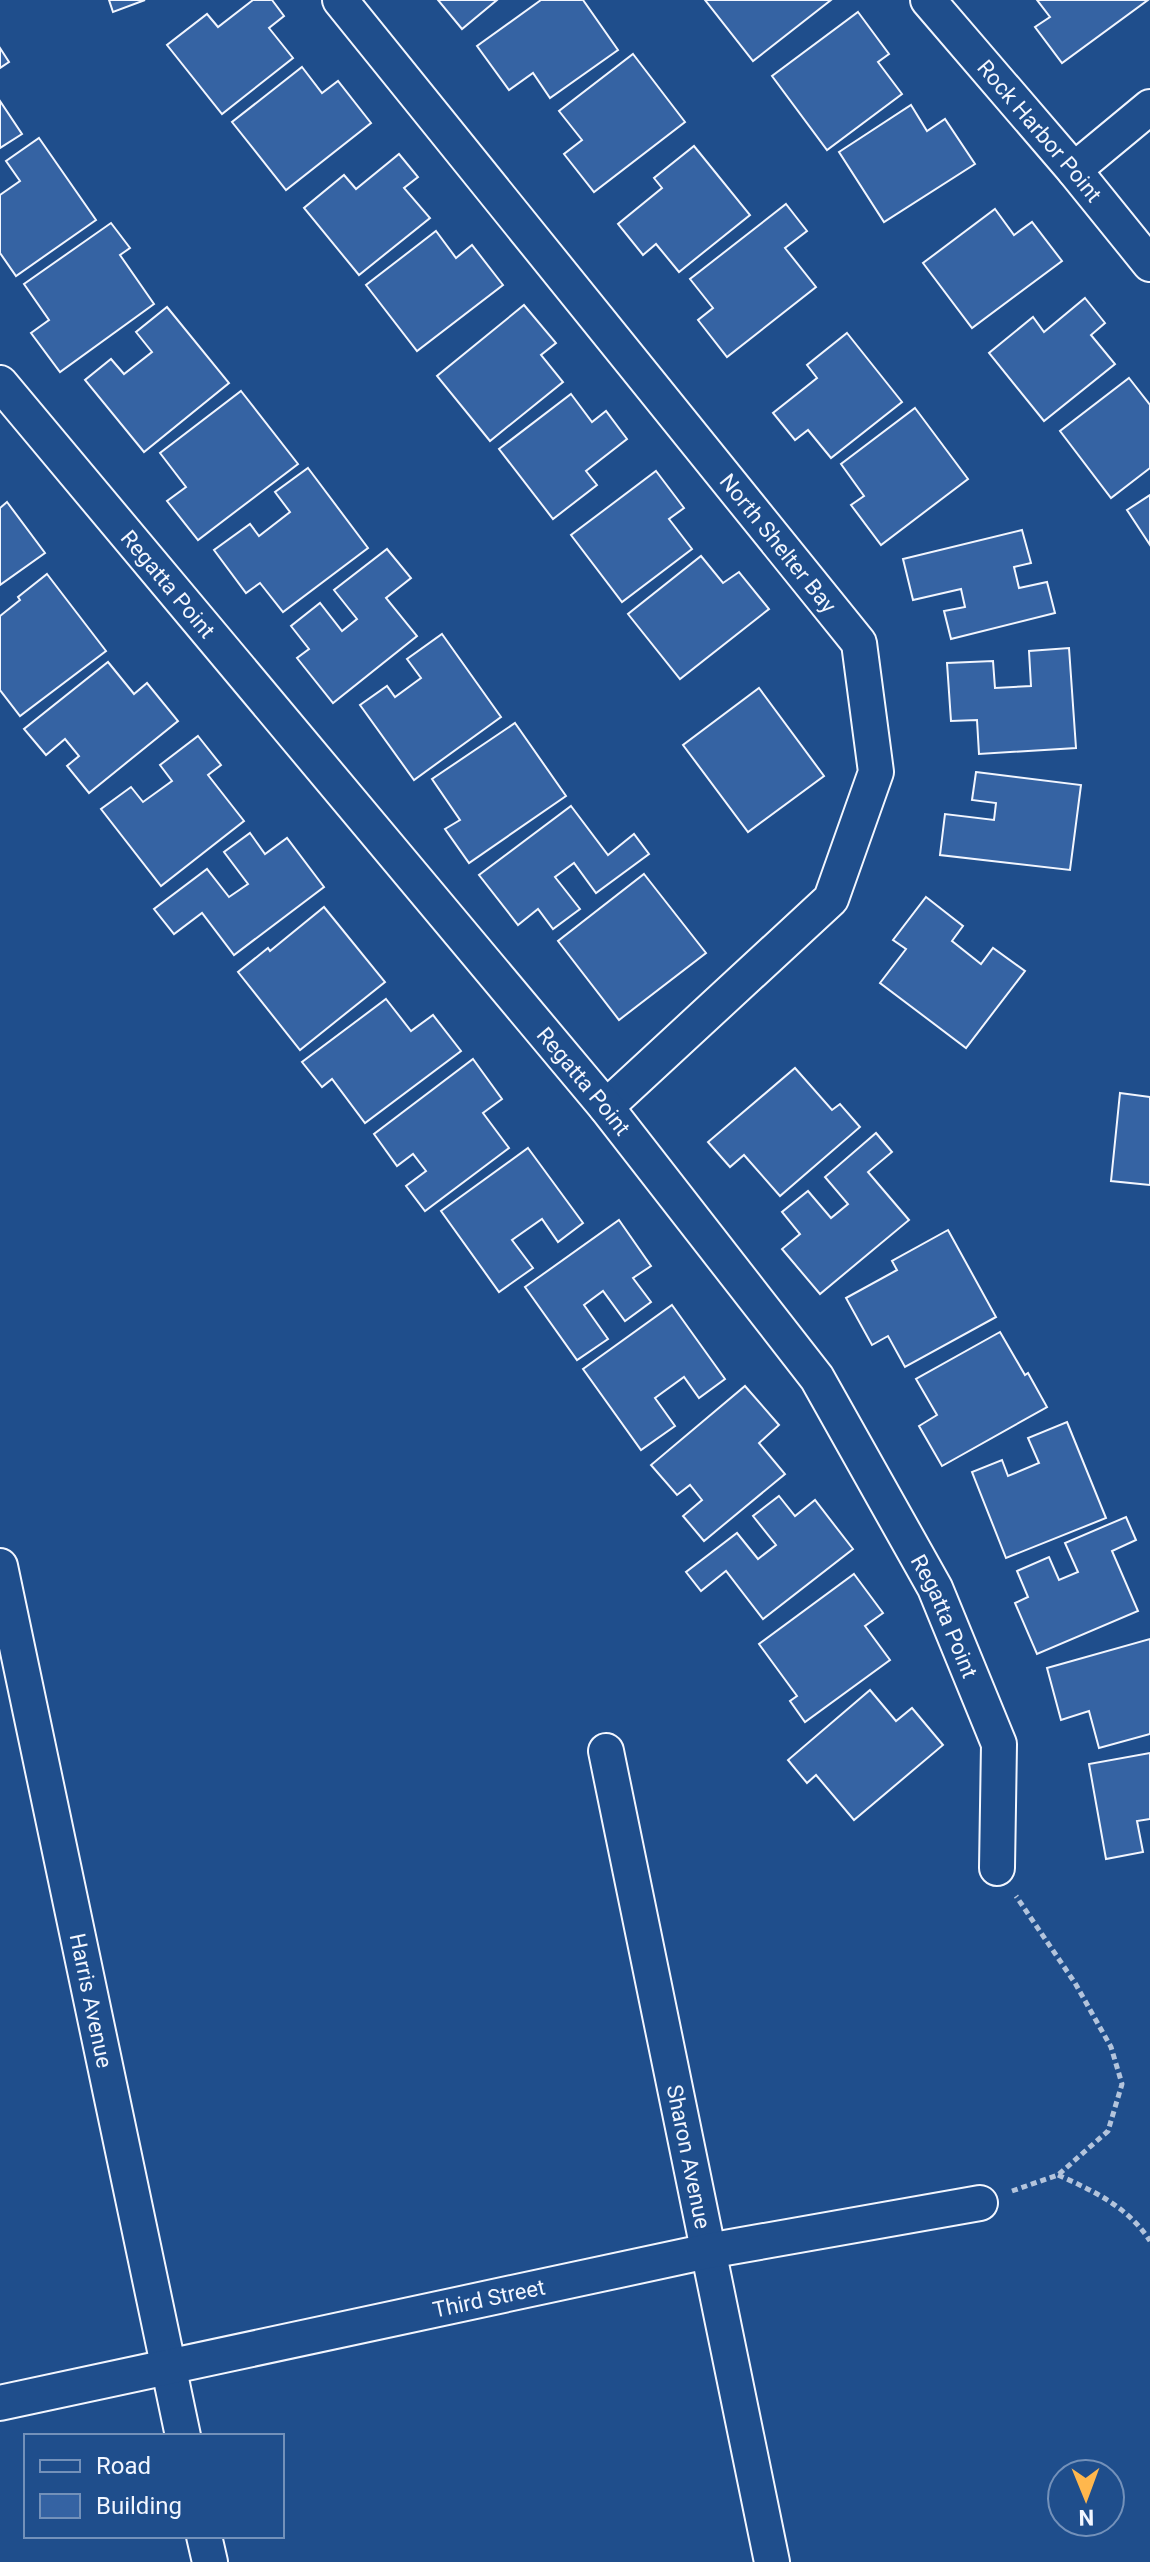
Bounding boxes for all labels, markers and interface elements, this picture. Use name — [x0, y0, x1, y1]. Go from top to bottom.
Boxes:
street label: Rock Harbor Point — [972, 55, 1107, 207]
street label: North Shelter Bay — [715, 469, 842, 618]
street label: Regatta Point — [116, 525, 220, 643]
street label: Regatta Point — [532, 1022, 635, 1140]
street label: Regatta Point — [906, 1550, 982, 1681]
street label: Harris Avenue — [65, 1931, 117, 2070]
street label: Sharon Avenue — [662, 2082, 715, 2231]
street label: Third Street — [431, 2274, 547, 2323]
legend — [24, 2434, 284, 2538]
text: Road — [96, 2452, 151, 2480]
north arrow — [1046, 2458, 1126, 2538]
text: Building — [96, 2492, 182, 2520]
text: N — [1078, 2505, 1094, 2530]

